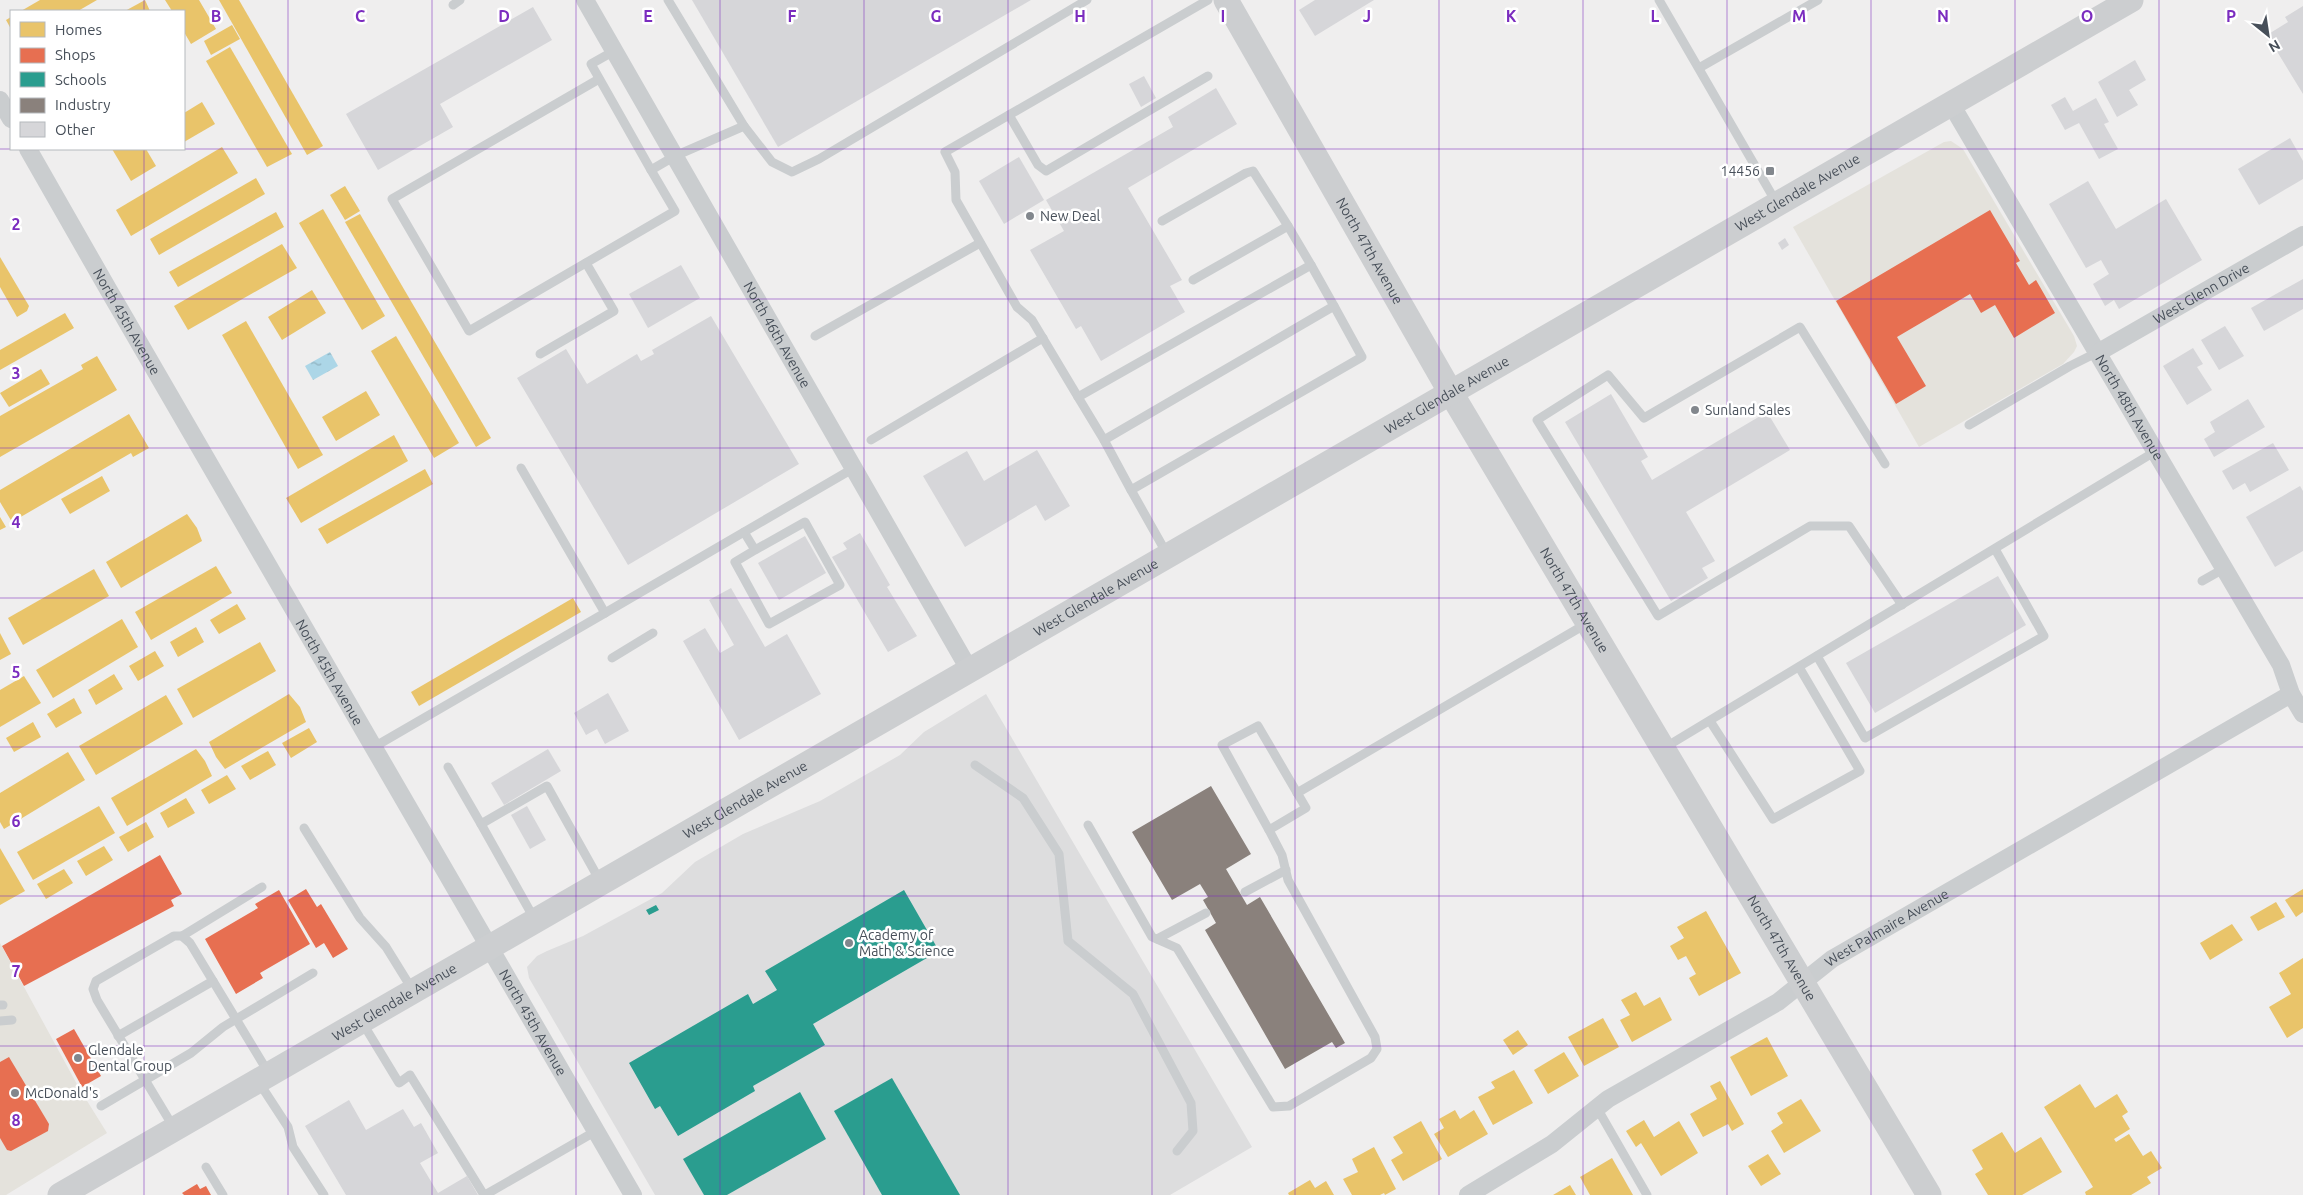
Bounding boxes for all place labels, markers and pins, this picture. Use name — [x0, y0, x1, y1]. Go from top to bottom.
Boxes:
place label: 14456 — [1721, 163, 1760, 179]
marker: 14456 — [1764, 165, 1776, 177]
place label: New Deal — [1040, 208, 1101, 224]
marker: New Deal — [1024, 210, 1036, 222]
place label: Sunland Sales — [1705, 402, 1791, 418]
marker: Sunland Sales — [1689, 404, 1701, 416]
place label: Academy of Math & Science — [859, 927, 955, 959]
marker: Academy of Math & Science — [843, 937, 855, 949]
place label: Glendale Dental Group — [88, 1042, 172, 1074]
marker: Glendale Dental Group — [72, 1052, 84, 1064]
place label: McDonald's — [25, 1085, 98, 1101]
marker: McDonald's — [9, 1087, 21, 1099]

